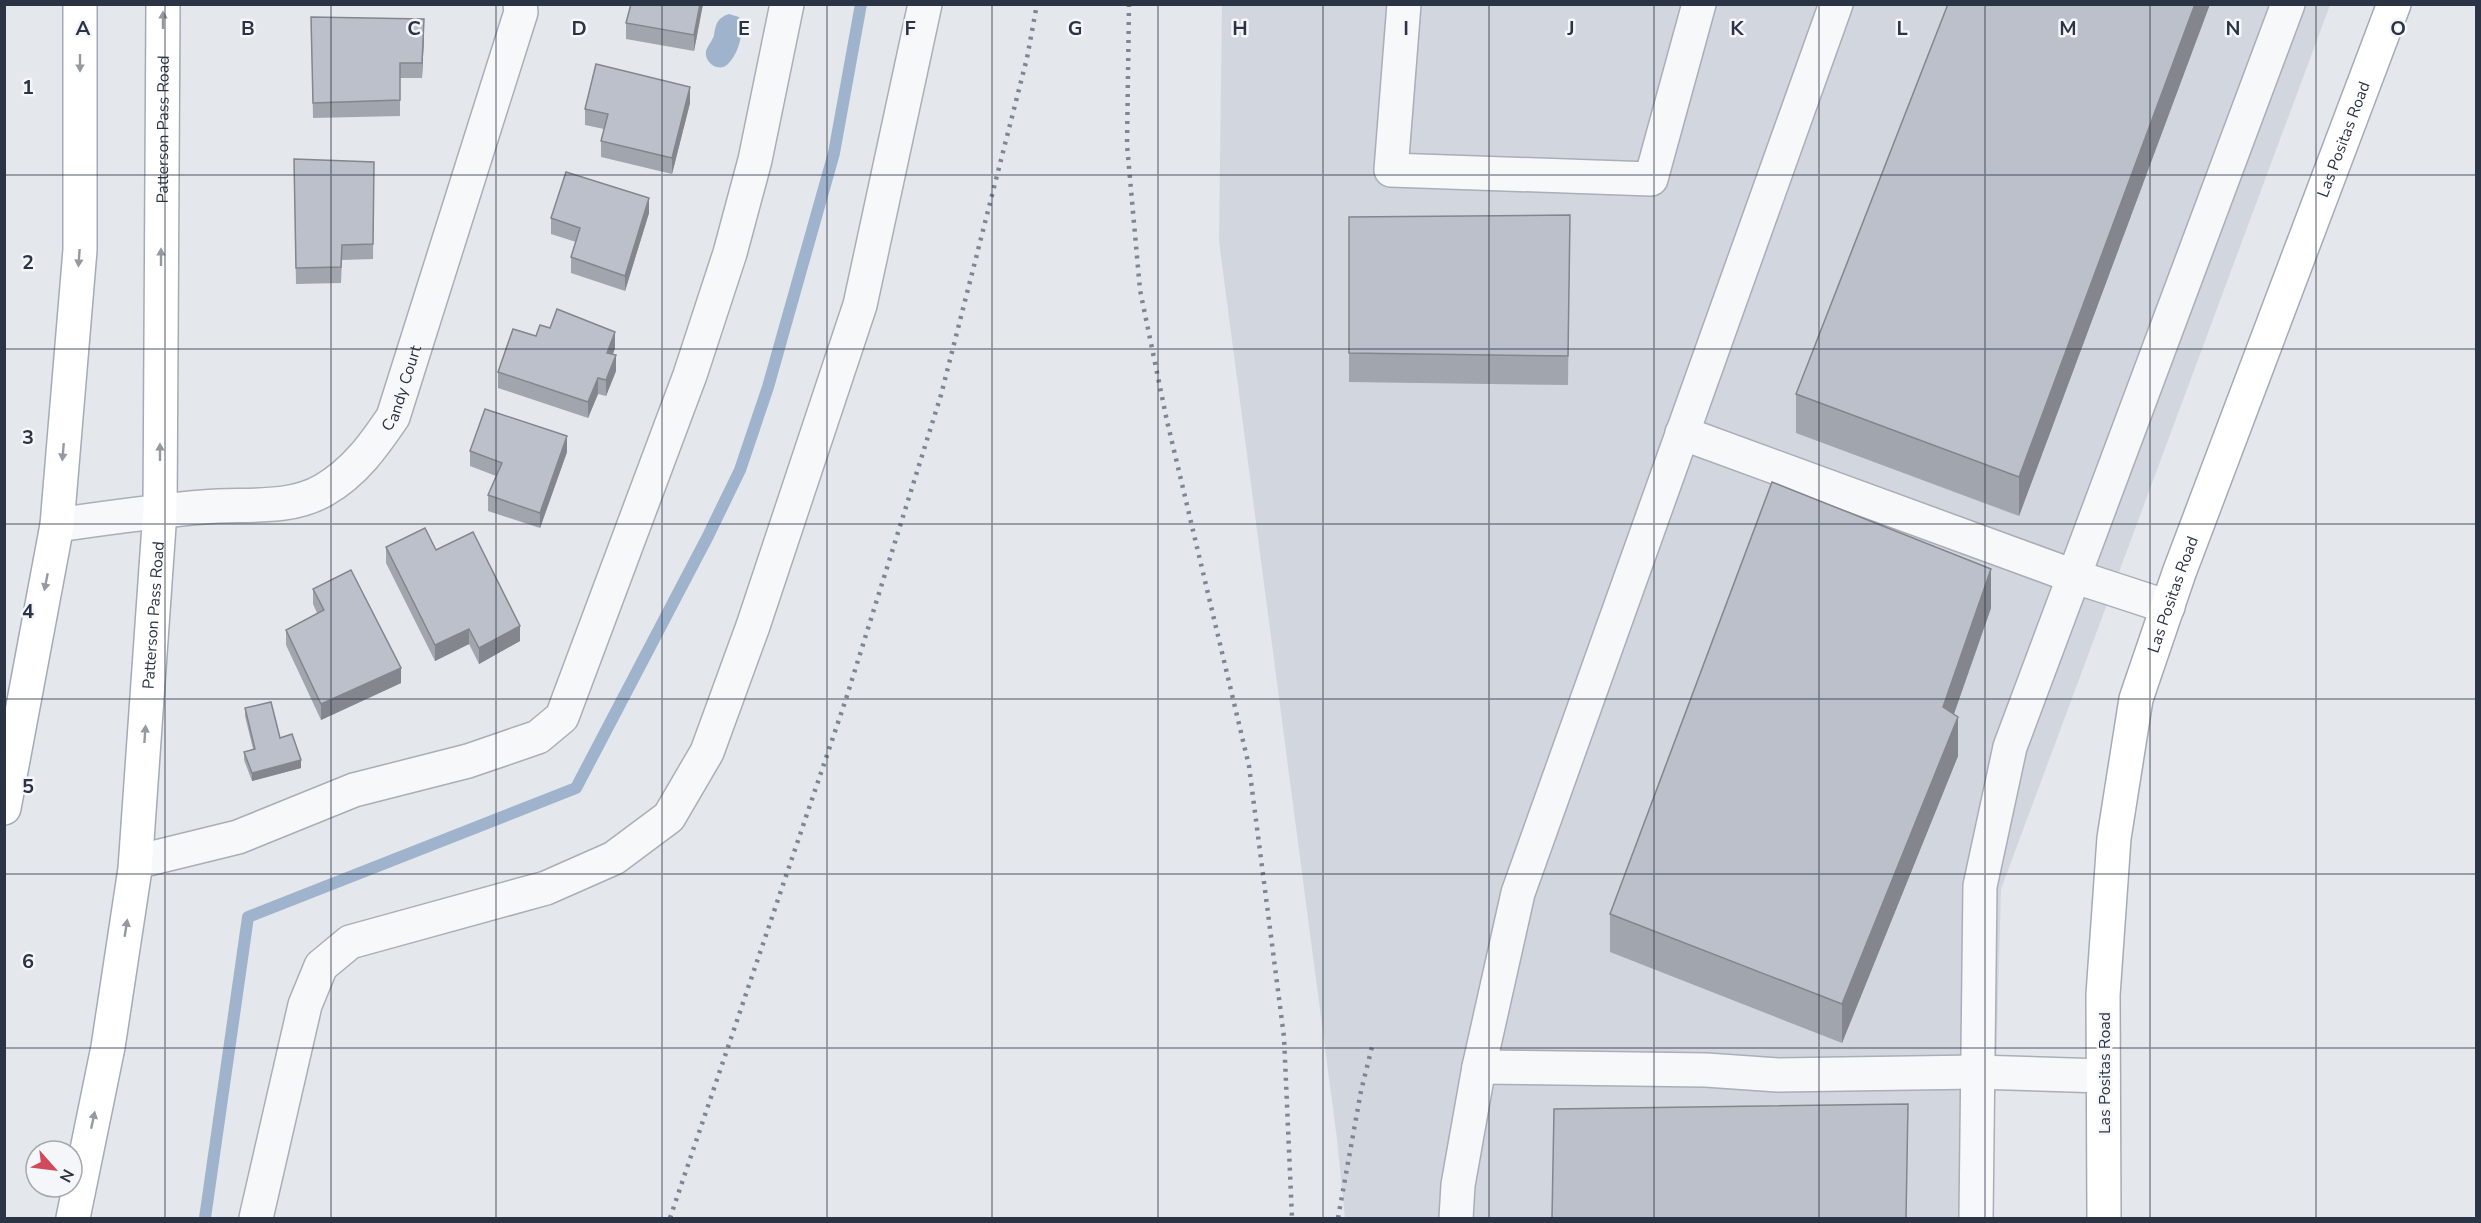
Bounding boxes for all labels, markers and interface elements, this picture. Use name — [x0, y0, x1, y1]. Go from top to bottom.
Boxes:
one-way arrow — [158, 11, 168, 30]
text: A — [76, 15, 91, 42]
text: B — [241, 15, 255, 42]
text: C — [407, 15, 421, 42]
text: D — [571, 15, 587, 42]
text: E — [738, 15, 750, 42]
text: F — [904, 15, 916, 42]
text: G — [1068, 15, 1082, 42]
text: H — [1232, 15, 1248, 42]
text: I — [1403, 15, 1409, 42]
text: J — [1566, 15, 1575, 42]
text: K — [1730, 15, 1744, 42]
text: L — [1896, 15, 1908, 42]
text: M — [2059, 15, 2077, 42]
text: N — [2226, 15, 2240, 42]
text: O — [2390, 15, 2406, 42]
one-way arrow — [75, 53, 85, 72]
street label: Patterson Pass Road — [152, 55, 175, 204]
text: 1 — [22, 74, 34, 101]
street label: Las Positas Road — [2312, 78, 2376, 201]
one-way arrow — [74, 248, 84, 267]
one-way arrow — [156, 248, 166, 267]
text: 2 — [22, 249, 34, 276]
street label: Candy Court — [376, 342, 427, 436]
text: 3 — [22, 424, 34, 451]
one-way arrow — [58, 443, 68, 462]
one-way arrow — [155, 443, 165, 462]
street label: Las Positas Road — [2143, 533, 2204, 656]
street label: Patterson Pass Road — [138, 541, 170, 690]
one-way arrow — [41, 573, 50, 592]
text: 4 — [22, 598, 34, 625]
one-way arrow — [140, 724, 149, 743]
text: 5 — [22, 773, 34, 800]
one-way arrow — [122, 918, 131, 937]
text: 6 — [22, 948, 34, 975]
street label: Las Positas Road — [2094, 1012, 2116, 1134]
one-way arrow — [89, 1110, 98, 1129]
north arrow — [24, 1139, 84, 1199]
text: N — [54, 1165, 79, 1186]

